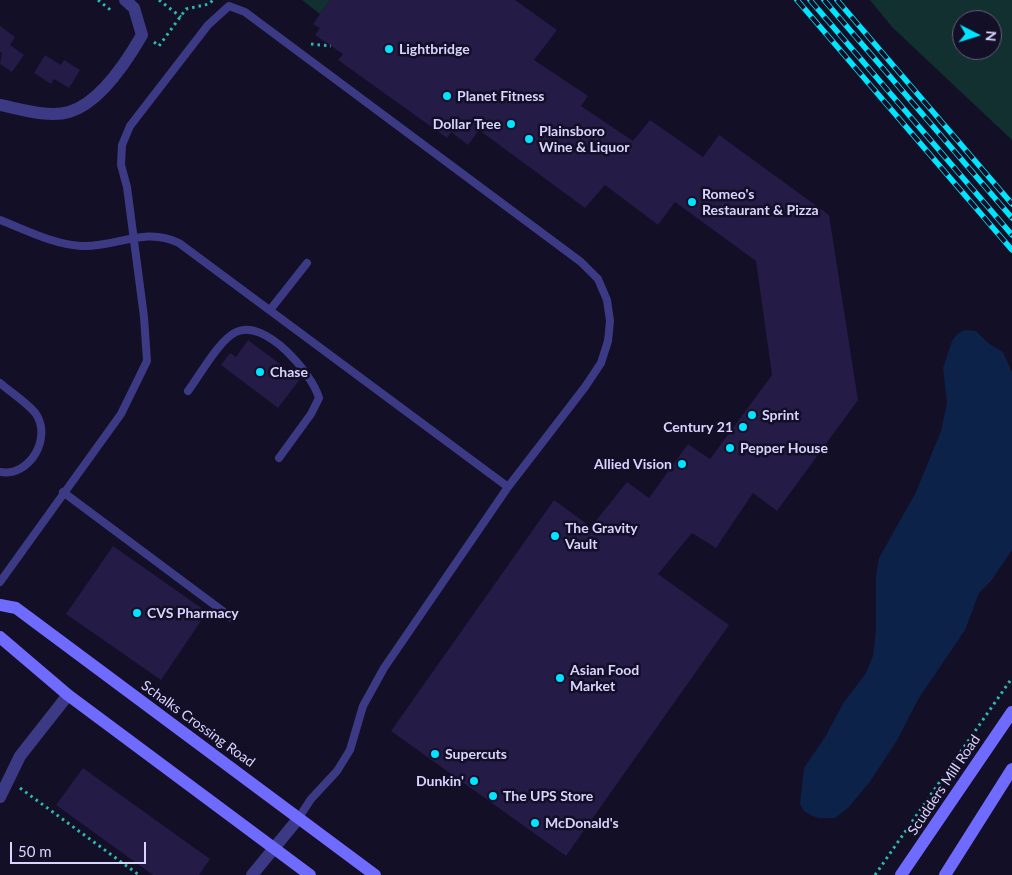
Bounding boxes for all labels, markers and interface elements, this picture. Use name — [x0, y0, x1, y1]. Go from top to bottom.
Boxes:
north arrow — [952, 10, 1002, 60]
text: N — [983, 30, 1000, 42]
place label: Lightbridge — [399, 41, 470, 57]
marker: Lightbridge — [383, 43, 395, 55]
place label: Planet Fitness — [457, 88, 544, 104]
marker: Planet Fitness — [441, 90, 453, 102]
place label: Dollar Tree — [433, 116, 501, 132]
marker: Dollar Tree — [505, 118, 517, 130]
place label: Plainsboro Wine & Liquor — [539, 123, 629, 156]
marker: Plainsboro Wine & Liquor — [523, 133, 535, 145]
place label: Romeo's Restaurant & Pizza — [702, 186, 819, 218]
marker: Romeo's Restaurant & Pizza — [686, 196, 698, 208]
place label: Chase — [270, 364, 308, 380]
marker: Chase — [254, 366, 266, 378]
place label: Sprint — [762, 407, 799, 423]
marker: Sprint — [746, 409, 758, 421]
place label: Century 21 — [663, 419, 733, 435]
marker: Century 21 — [737, 421, 749, 433]
place label: Pepper House — [740, 440, 828, 456]
marker: Pepper House — [724, 442, 736, 454]
place label: Allied Vision — [594, 456, 672, 472]
marker: Allied Vision — [676, 458, 688, 470]
place label: The Gravity Vault — [565, 520, 638, 552]
marker: The Gravity Vault — [549, 530, 561, 542]
place label: CVS Pharmacy — [147, 605, 239, 621]
marker: CVS Pharmacy — [131, 607, 143, 619]
place label: Asian Food Market — [570, 662, 639, 694]
marker: Asian Food Market — [554, 672, 566, 684]
street label: Schalks Crossing Road — [138, 677, 258, 771]
street label: Scudders Mill Road — [904, 732, 984, 838]
place label: Supercuts — [445, 746, 507, 762]
marker: Supercuts — [429, 748, 441, 760]
place label: Dunkin' — [416, 773, 464, 789]
marker: Dunkin' — [468, 775, 480, 787]
place label: The UPS Store — [503, 788, 593, 804]
marker: The UPS Store — [487, 790, 499, 802]
place label: McDonald's — [545, 815, 619, 831]
marker: McDonald's — [529, 817, 541, 829]
scale bar — [12, 832, 149, 864]
text: 50 m — [18, 842, 52, 860]

